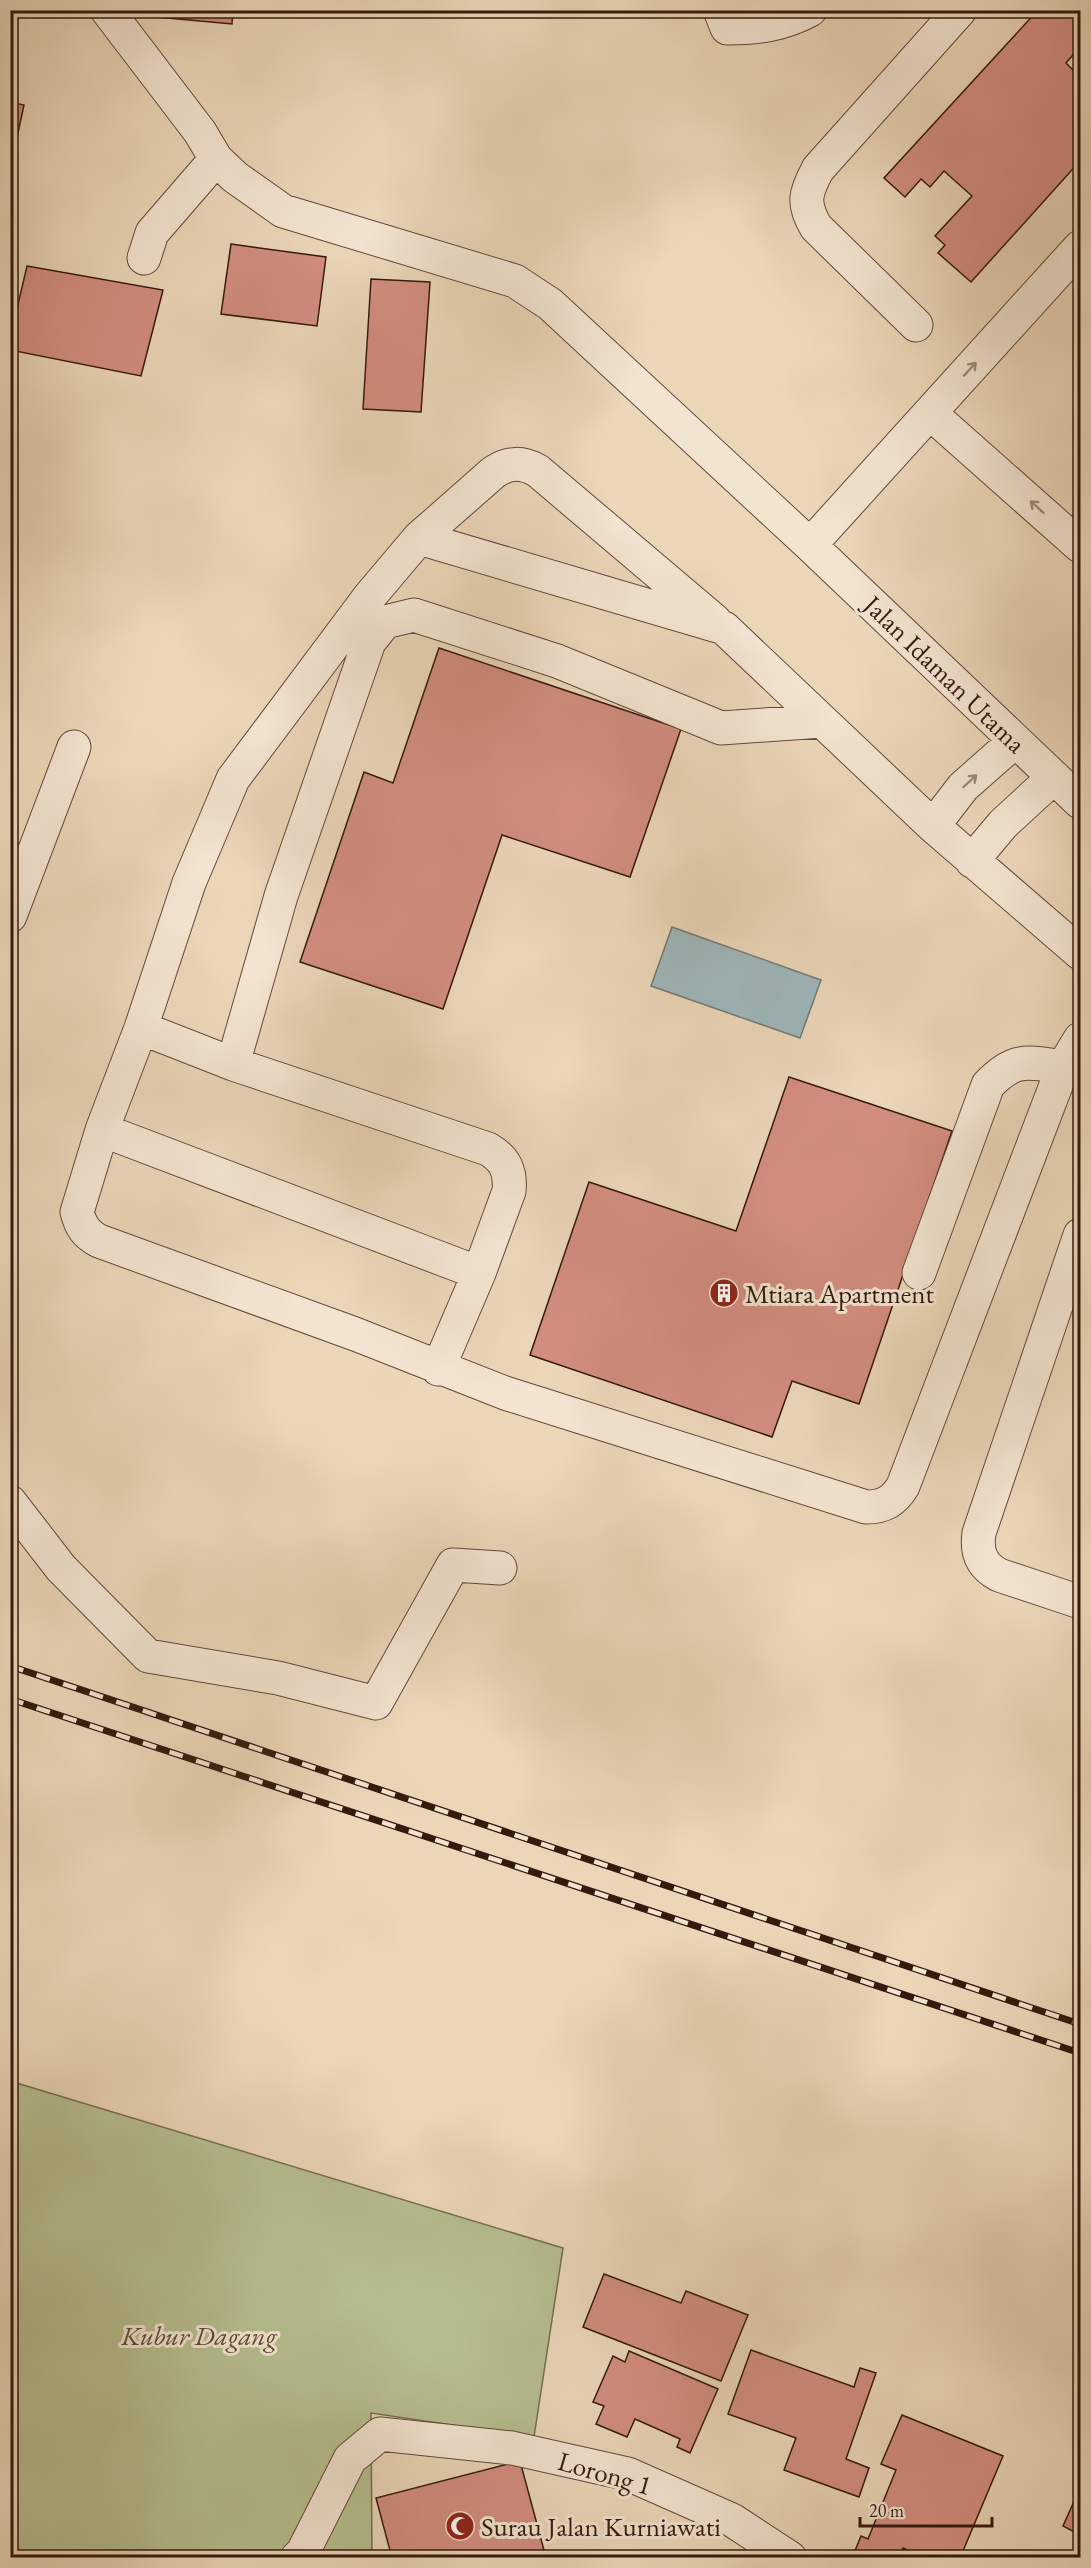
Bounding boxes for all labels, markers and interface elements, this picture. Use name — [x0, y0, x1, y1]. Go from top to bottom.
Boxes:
one-way arrow — [962, 362, 977, 377]
one-way arrow — [1030, 500, 1045, 514]
street label: Jalan Idaman Utama — [855, 586, 1034, 761]
one-way arrow — [962, 774, 977, 788]
place label: Mtiara Apartment — [745, 1276, 935, 1311]
building icon: Mtiara Apartment — [708, 1277, 740, 1309]
park label: Kubur Dagang — [120, 2318, 277, 2353]
street label: Lorong 1 — [554, 2443, 656, 2503]
scale bar — [860, 2490, 992, 2528]
text: 20 m — [869, 2499, 904, 2522]
place label: Surau Jalan Kurniawati — [481, 2509, 721, 2544]
mosque icon: Surau Jalan Kurniawati — [444, 2510, 476, 2542]

